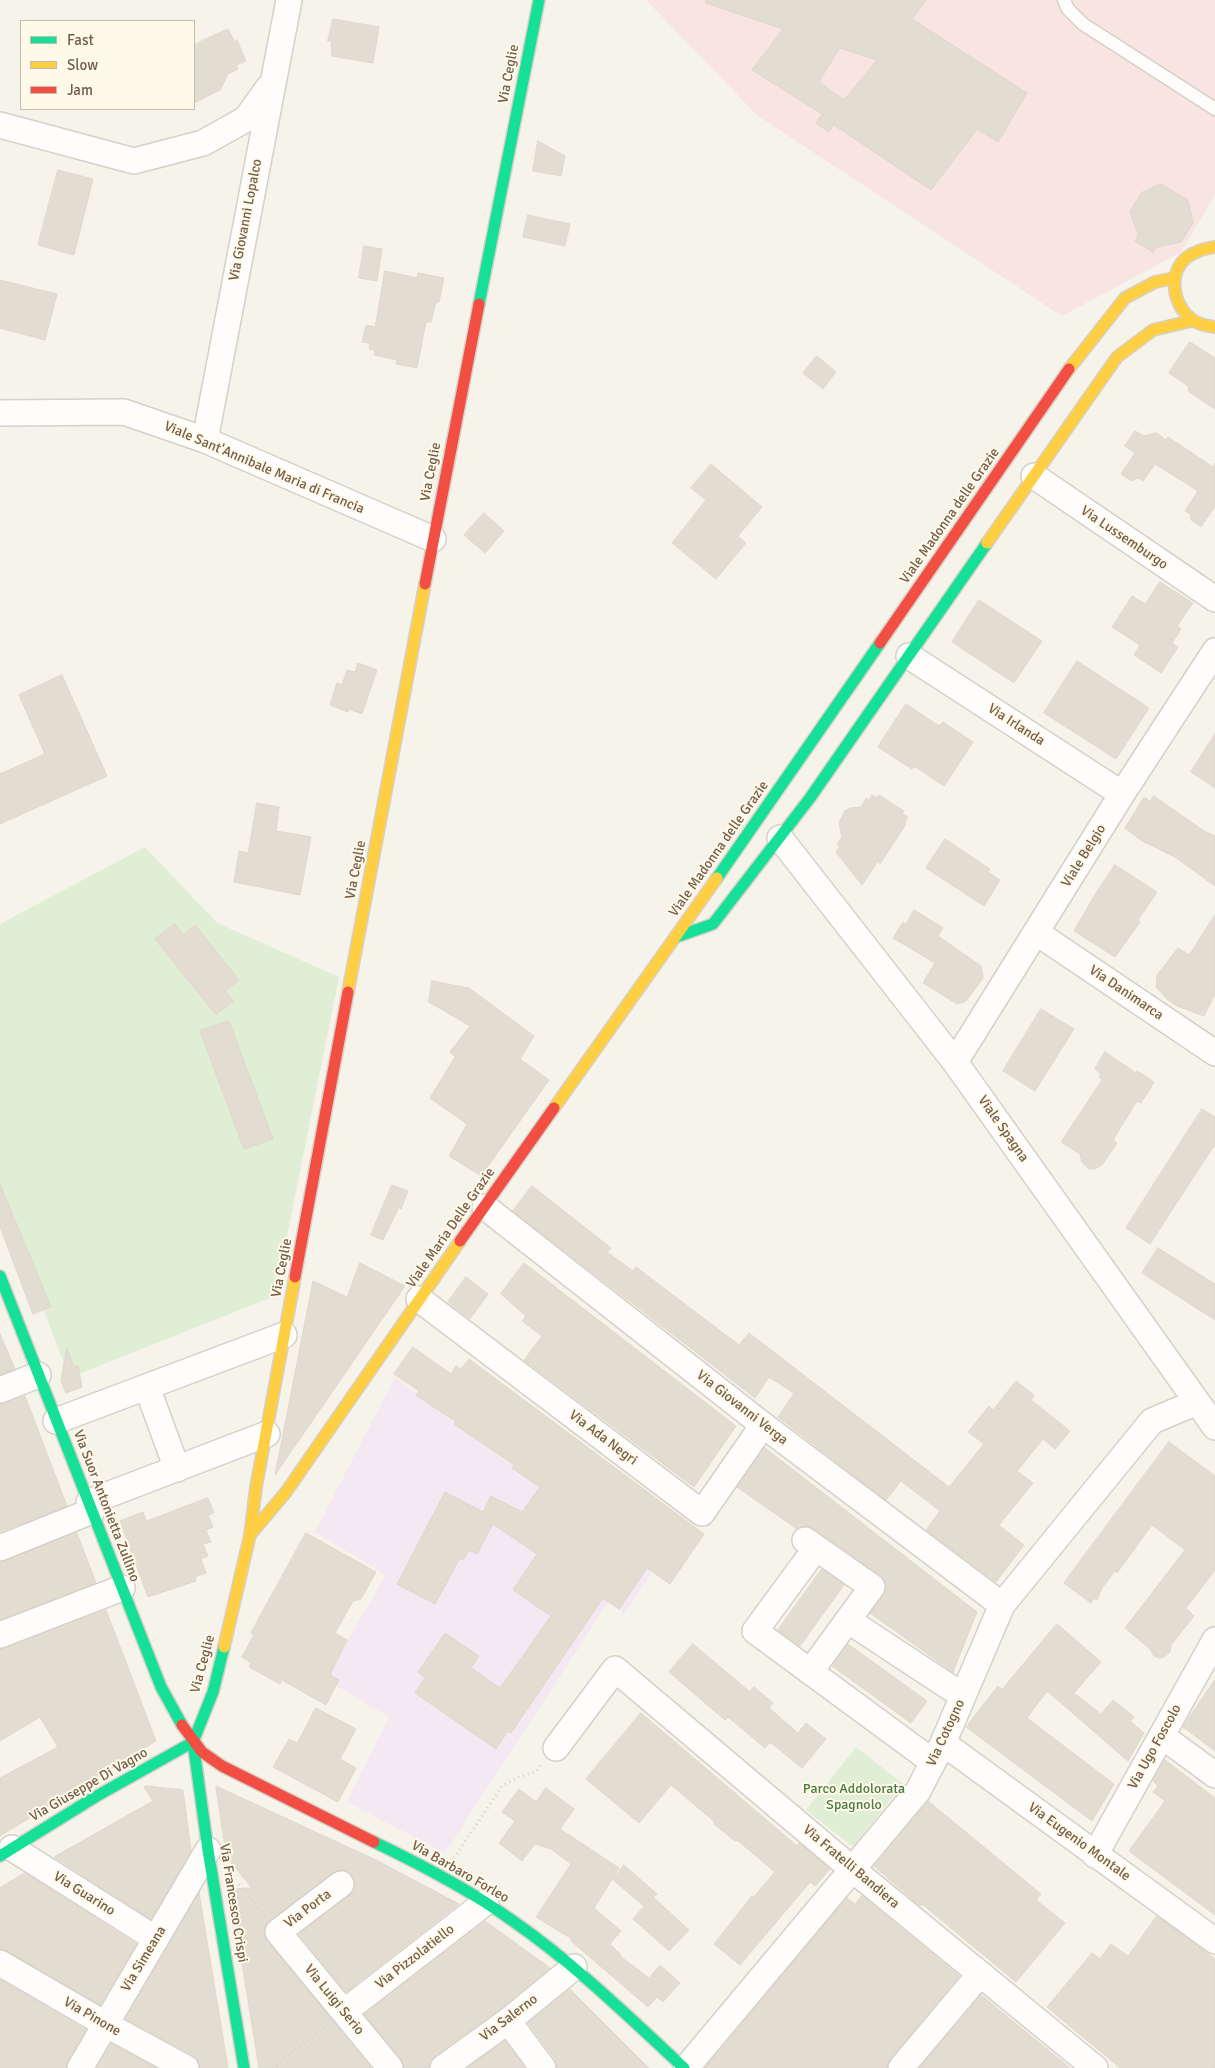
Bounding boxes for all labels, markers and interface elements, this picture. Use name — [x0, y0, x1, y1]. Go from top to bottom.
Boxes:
legend — [20, 20, 195, 110]
text: Fast — [67, 31, 94, 49]
street label: Via Ceglie — [495, 43, 523, 105]
text: Slow — [67, 56, 98, 74]
text: Jam — [67, 81, 93, 99]
street label: Via Giovanni Lopalco — [226, 158, 266, 282]
street label: Viale Sant'Annibale Maria di Francia — [161, 418, 367, 518]
street label: Via Ceglie — [417, 441, 445, 503]
street label: Viale Madonna delle Grazie — [897, 445, 1003, 587]
street label: Via Lussemburgo — [1077, 503, 1171, 573]
street label: Via Irlanda — [984, 700, 1048, 750]
street label: Viale Madonna delle Grazie — [666, 778, 772, 920]
street label: Viale Belgio — [1058, 821, 1110, 891]
street label: Via Ceglie — [342, 839, 370, 901]
street label: Via Danimarca — [1086, 962, 1166, 1024]
street label: Viale Spagna — [974, 1092, 1032, 1166]
street label: Viale Maria Delle Grazie — [403, 1165, 499, 1291]
street label: Via Ceglie — [268, 1237, 296, 1299]
street label: Via Giovanni Verga — [693, 1367, 791, 1449]
street label: Via Ada Negri — [566, 1407, 640, 1469]
street label: Via Suor Antonietta Zullino — [69, 1428, 143, 1584]
street label: Via Ceglie — [187, 1633, 219, 1695]
street label: Via Cotogno — [923, 1697, 969, 1769]
street label: Via Ugo Foscolo — [1125, 1702, 1185, 1792]
street label: Via Giuseppe Di Vagno — [27, 1744, 151, 1826]
park label: Parco Addolorata Spagnolo — [803, 1781, 905, 1814]
street label: Via Eugenio Montale — [1024, 1799, 1134, 1885]
street label: Via Fratelli Bandiera — [799, 1822, 903, 1912]
street label: Via Barbaro Forleo — [408, 1837, 512, 1907]
street label: Via Francesco Crispi — [215, 1842, 251, 1964]
street label: Via Guarino — [50, 1868, 118, 1920]
street label: Via Porta — [281, 1886, 335, 1932]
street label: Via Pizzolatiello — [372, 1921, 458, 1993]
street label: Via Simeana — [118, 1923, 170, 1995]
street label: Via Luigi Serio — [300, 1961, 368, 2039]
street label: Via Salerno — [477, 1991, 541, 2045]
street label: Via Pinone — [60, 1994, 124, 2040]

